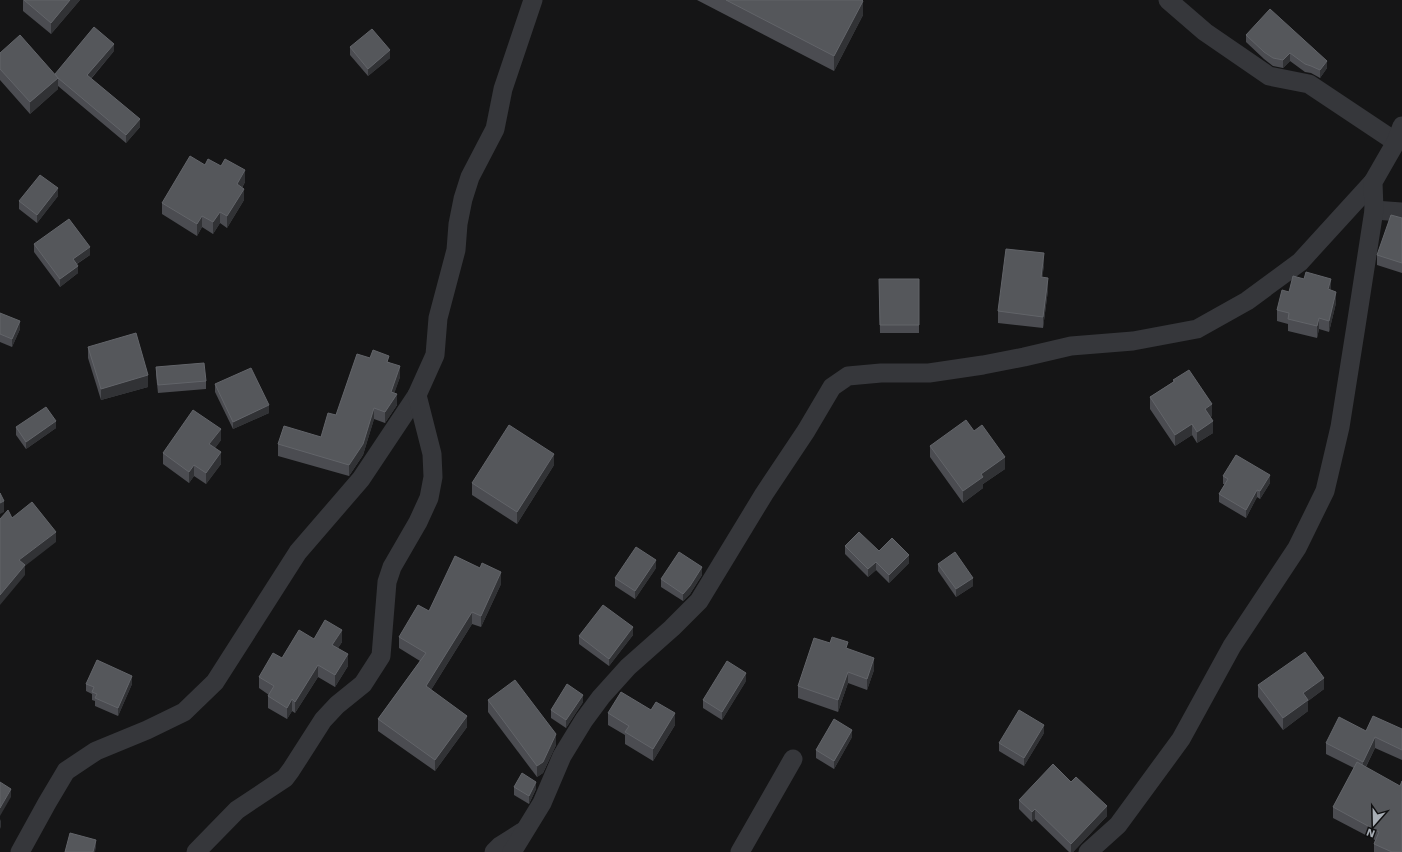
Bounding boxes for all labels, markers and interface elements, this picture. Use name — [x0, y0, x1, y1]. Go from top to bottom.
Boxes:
north arrow — [1354, 804, 1394, 844]
text: N — [1365, 825, 1377, 840]

